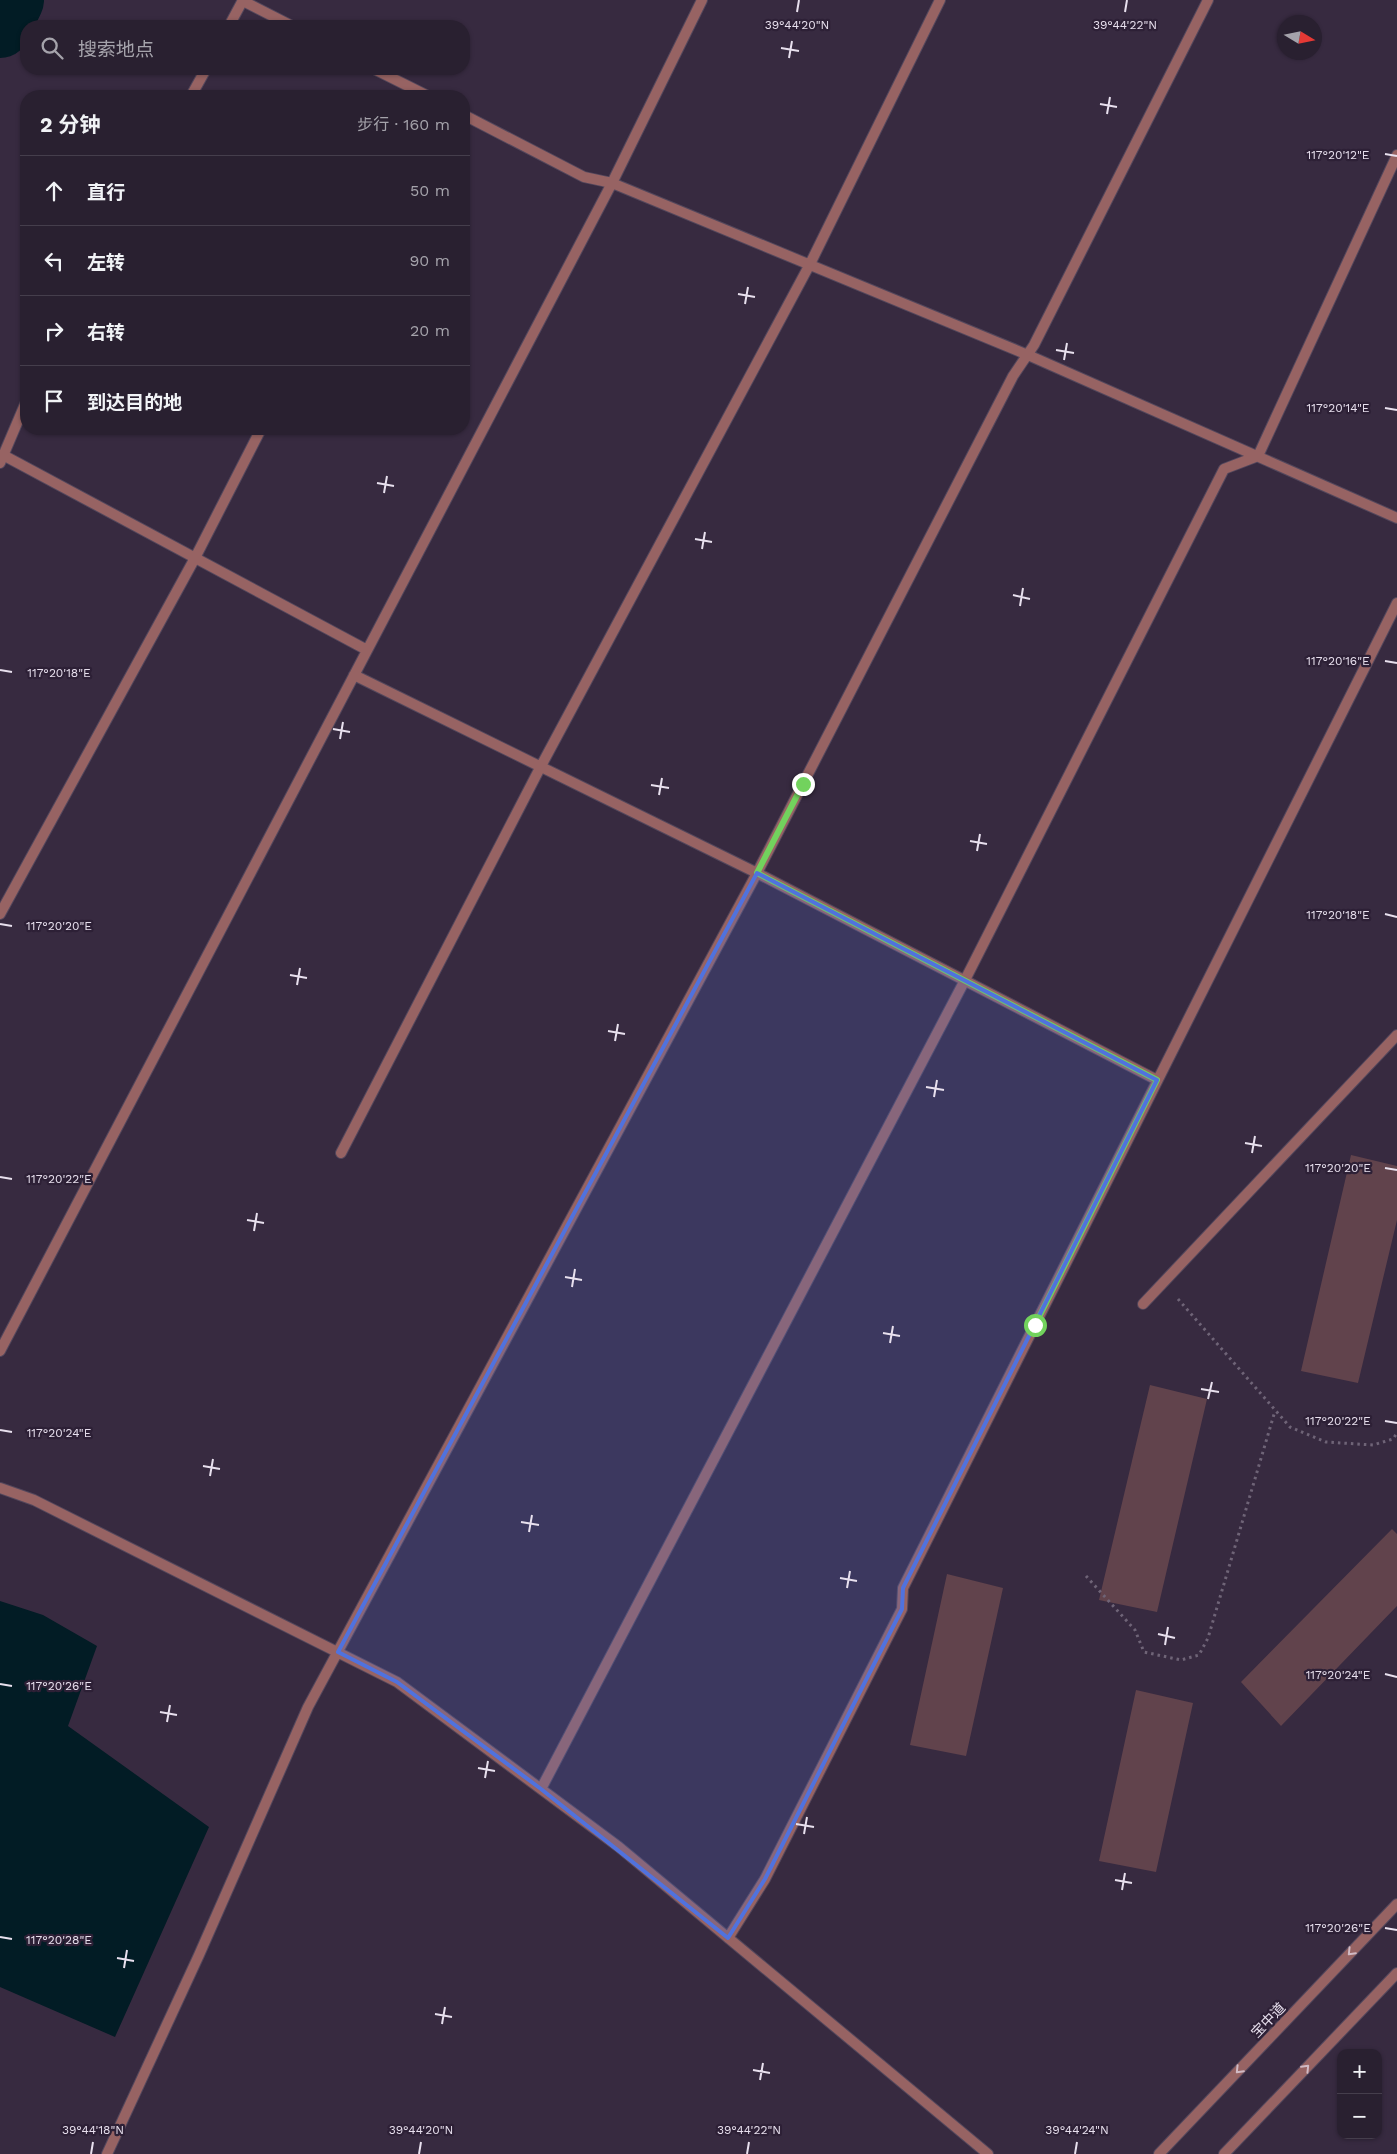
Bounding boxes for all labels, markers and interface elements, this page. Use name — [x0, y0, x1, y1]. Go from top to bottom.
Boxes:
north arrow — [1277, 15, 1322, 60]
text: 39°44'20"N — [765, 18, 829, 32]
text: 39°44'22"N — [1093, 18, 1157, 32]
search box — [20, 20, 470, 75]
icon: search — [38, 34, 66, 62]
text: 搜索地点 — [78, 38, 154, 61]
text: 2 分钟 — [40, 112, 101, 137]
text: 步行 · 160 m — [357, 115, 450, 134]
text: 117°20'12"E — [1306, 148, 1370, 162]
icon: ahead — [40, 177, 68, 205]
text: 直行 — [87, 181, 125, 204]
text: 50 m — [410, 181, 450, 200]
icon: left — [40, 247, 68, 275]
text: 左转 — [87, 251, 125, 274]
text: 90 m — [409, 251, 450, 270]
icon: right — [40, 317, 68, 345]
text: 右转 — [87, 321, 125, 344]
text: 20 m — [410, 321, 450, 340]
icon: arrive — [40, 387, 68, 415]
text: 到达目的地 — [87, 391, 182, 414]
text: 117°20'14"E — [1307, 401, 1370, 415]
text: 117°20'16"E — [1306, 654, 1370, 668]
text: 117°20'18"E — [27, 666, 91, 680]
route end — [792, 773, 815, 796]
text: 117°20'18"E — [1306, 908, 1370, 922]
text: 117°20'20"E — [26, 919, 92, 933]
text: 117°20'20"E — [1305, 1161, 1371, 1175]
text: 117°20'22"E — [26, 1172, 92, 1186]
route start — [1024, 1314, 1047, 1337]
text: 117°20'22"E — [1305, 1414, 1371, 1428]
text: 117°20'24"E — [27, 1426, 92, 1440]
text: 117°20'24"E — [1306, 1668, 1371, 1682]
text: 117°20'26"E — [26, 1679, 92, 1693]
text: 117°20'26"E — [1305, 1921, 1371, 1935]
text: 117°20'28"E — [26, 1933, 92, 1947]
one-way arrow — [1348, 1947, 1357, 1956]
street label: 宝中道 — [1248, 1999, 1288, 2041]
map controls — [1337, 2049, 1382, 2139]
button: + — [1337, 2049, 1382, 2094]
one-way arrow — [1236, 2064, 1245, 2073]
one-way arrow — [1300, 2065, 1309, 2074]
button: − — [1337, 2094, 1382, 2139]
text: 39°44'18"N — [62, 2123, 124, 2137]
text: 39°44'20"N — [389, 2123, 453, 2137]
text: 39°44'22"N — [717, 2123, 781, 2137]
text: 39°44'24"N — [1045, 2123, 1109, 2137]

